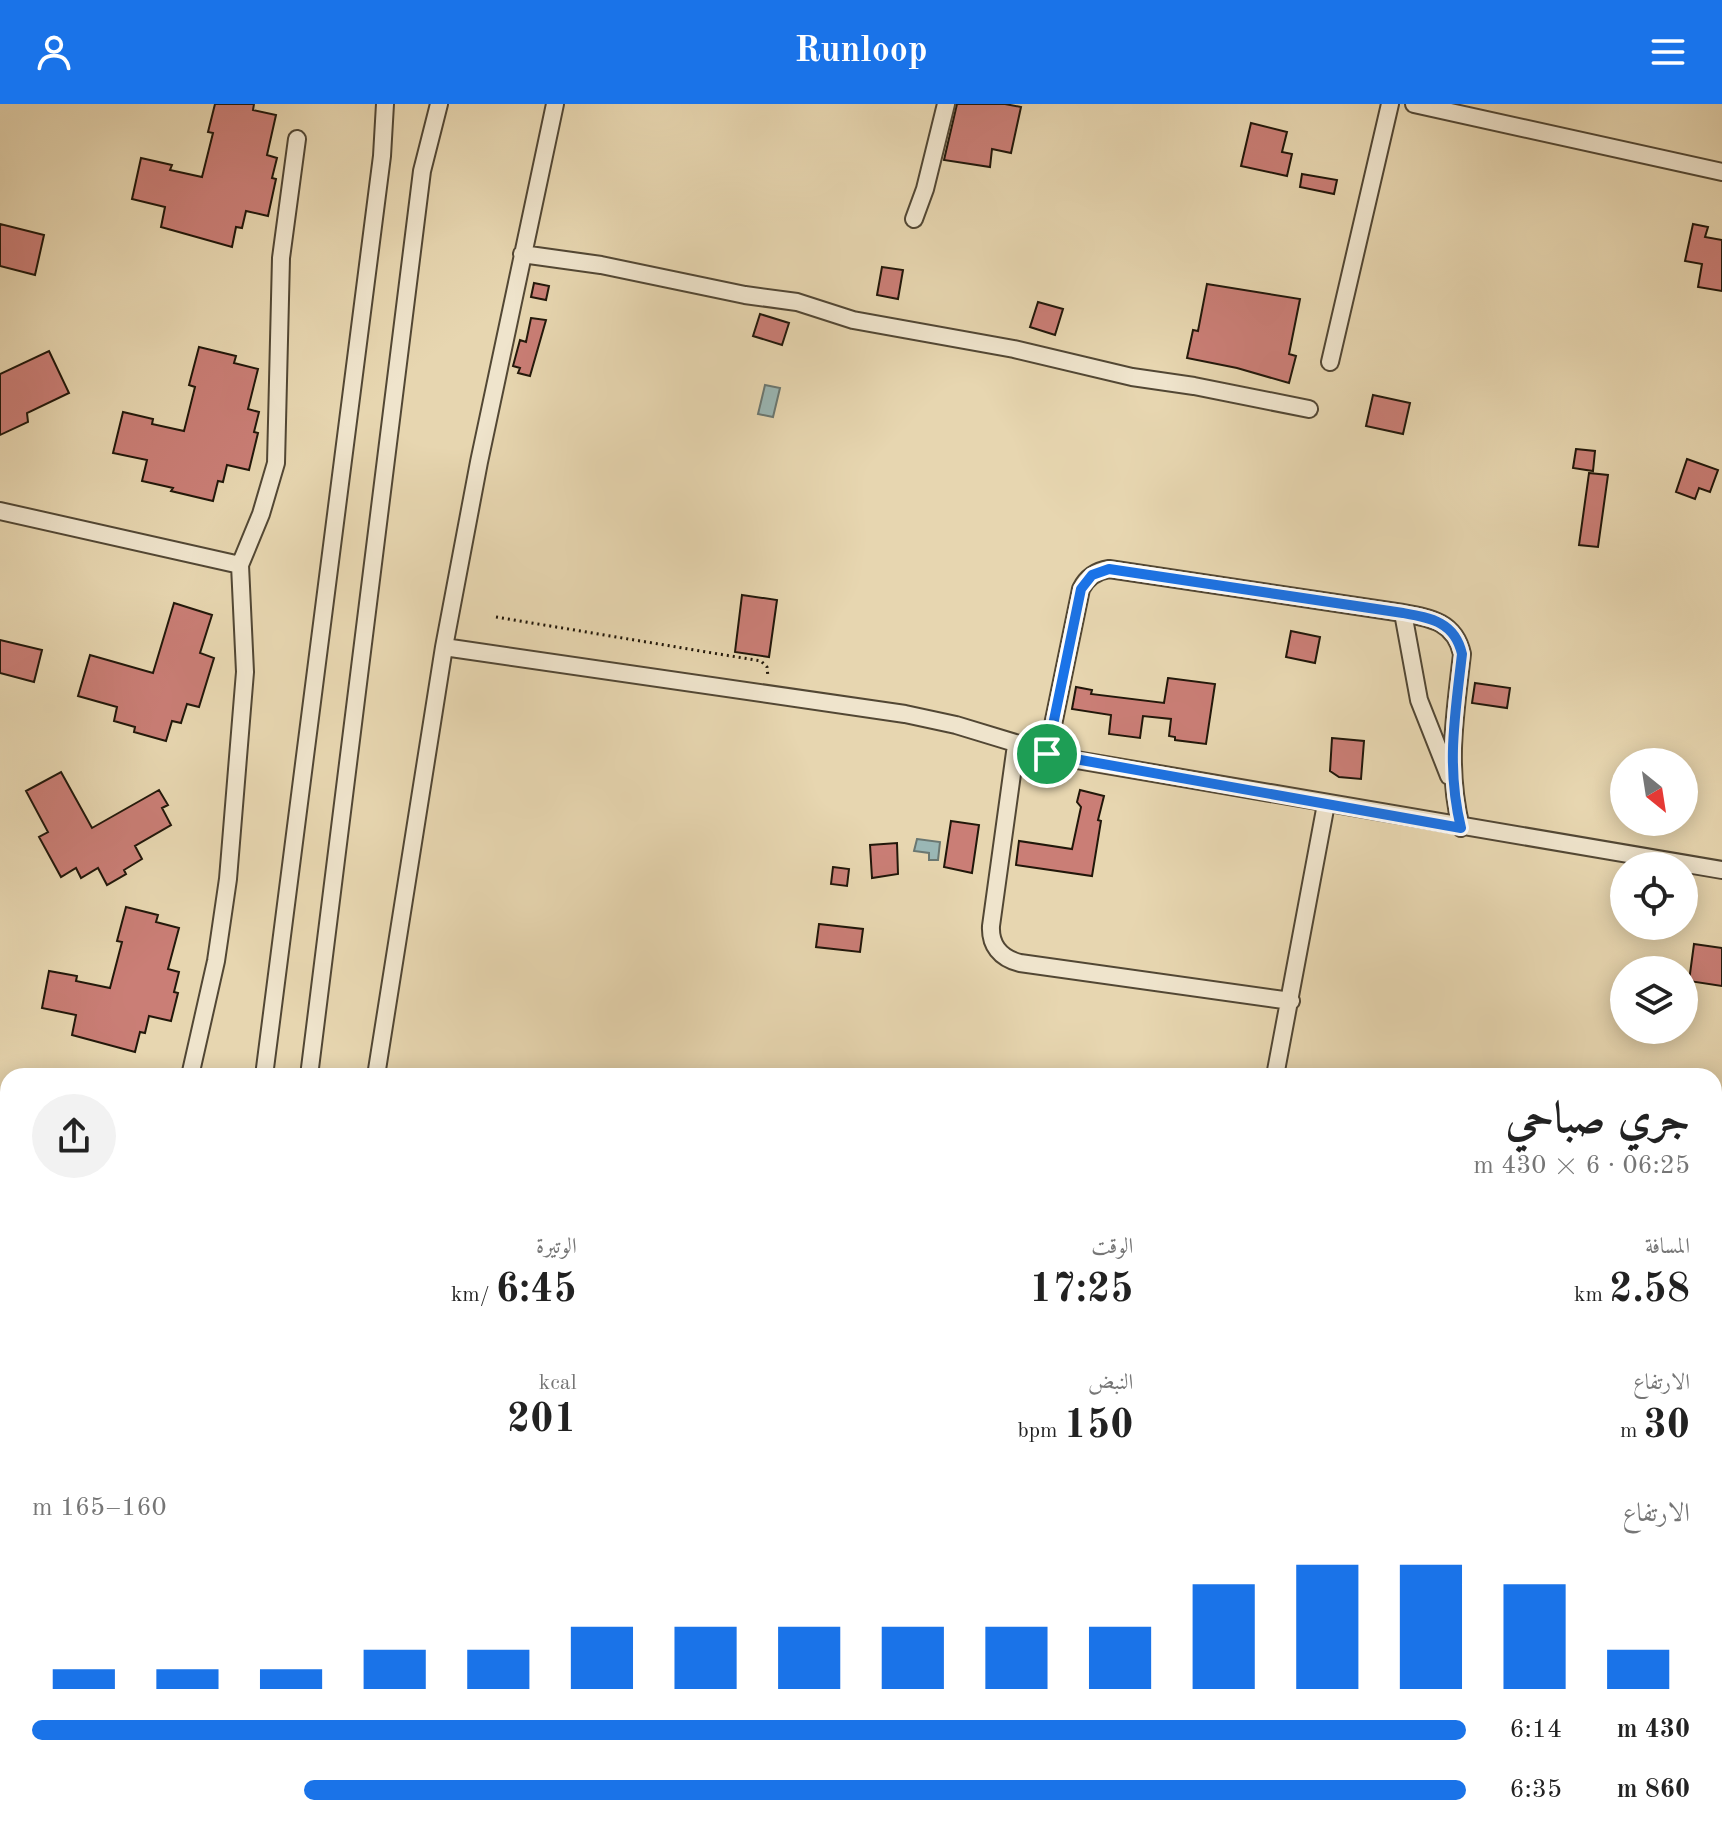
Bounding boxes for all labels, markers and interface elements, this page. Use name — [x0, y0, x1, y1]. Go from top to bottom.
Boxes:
icon: person — [32, 30, 76, 74]
icon: menu — [1646, 30, 1690, 74]
text: Runloop — [794, 34, 928, 70]
pin — [1013, 720, 1081, 788]
icon: arrive — [1025, 732, 1069, 776]
north arrow — [1610, 748, 1698, 836]
map controls — [1610, 748, 1698, 1044]
button: locate — [1610, 852, 1698, 940]
button: layers — [1610, 956, 1698, 1044]
button: share — [32, 1094, 116, 1178]
text: جري صباحي — [1506, 1098, 1690, 1142]
text: 06:25 · 6 × 430 m — [1473, 1153, 1690, 1179]
text: الوتيرة — [536, 1236, 577, 1258]
text: الوقت — [1091, 1236, 1133, 1258]
text: المسافة — [1645, 1236, 1690, 1258]
text: 6:45 — [496, 1271, 577, 1311]
text: 17:25 — [1029, 1271, 1133, 1311]
text: 2.58 — [1609, 1271, 1690, 1311]
text: /km — [451, 1284, 496, 1306]
text: km — [1574, 1284, 1609, 1306]
text: kcal — [539, 1372, 577, 1394]
text: النبض — [1088, 1372, 1133, 1394]
text: الارتفاع — [1633, 1372, 1690, 1394]
text: 201 — [507, 1401, 577, 1441]
text: 150 — [1064, 1407, 1133, 1447]
text: 30 — [1644, 1407, 1690, 1447]
text: bpm — [1017, 1420, 1064, 1442]
text: m — [1620, 1420, 1644, 1442]
text: 160–165 m — [32, 1495, 167, 1521]
text: الارتفاع — [1623, 1501, 1690, 1527]
text: 6:14 — [1509, 1717, 1562, 1743]
text: 430 m — [1617, 1717, 1690, 1743]
text: 6:35 — [1509, 1777, 1562, 1803]
text: 860 m — [1617, 1777, 1690, 1803]

